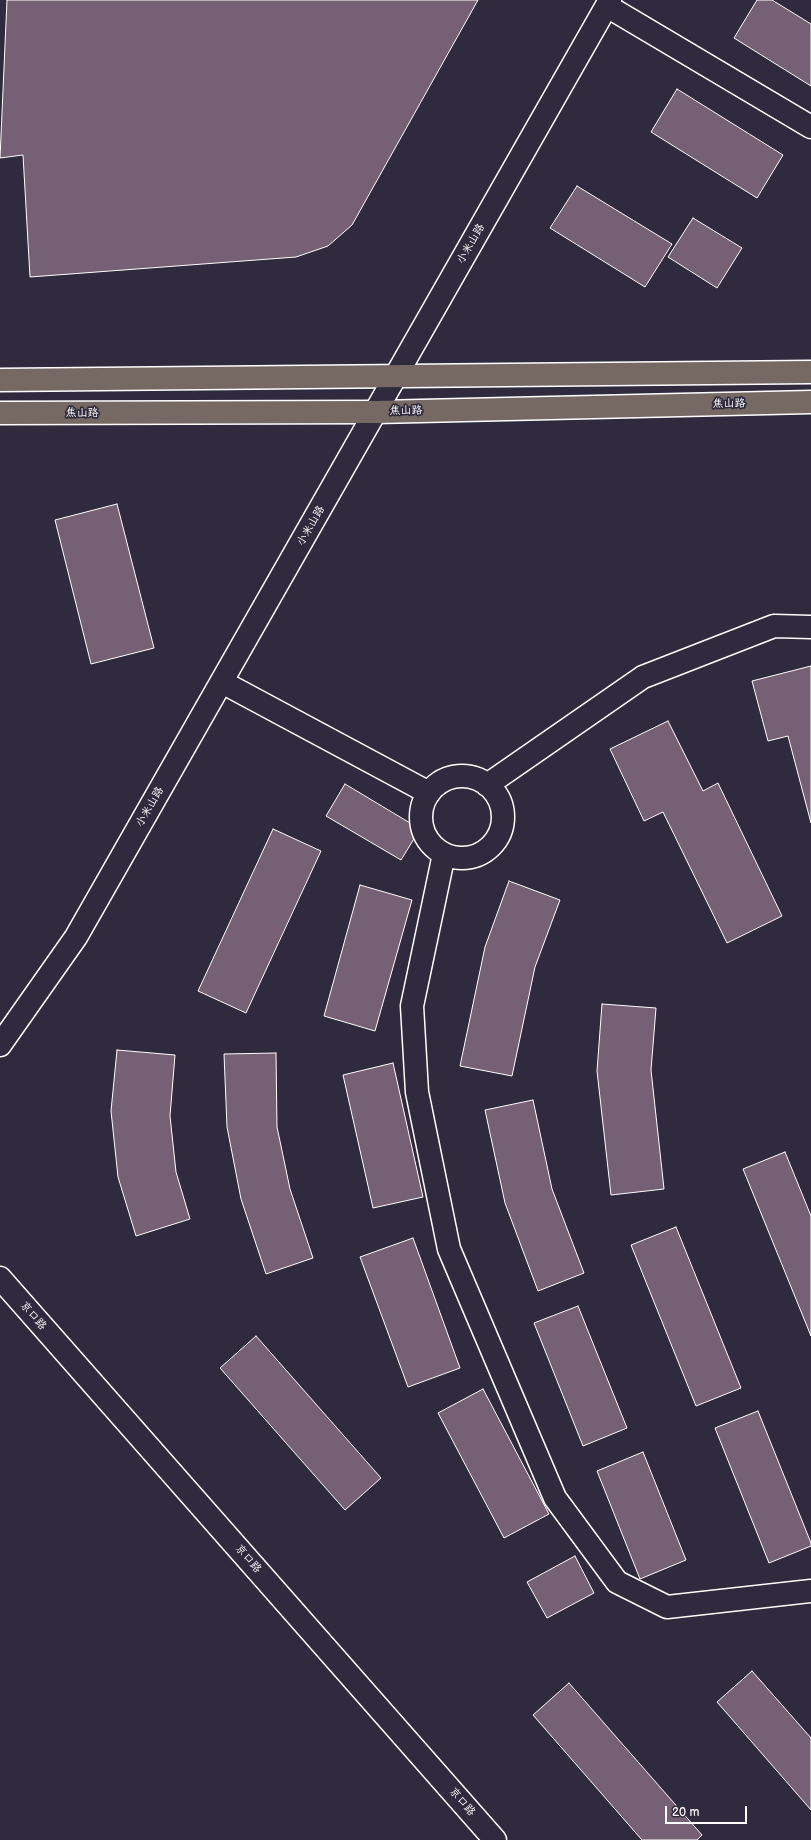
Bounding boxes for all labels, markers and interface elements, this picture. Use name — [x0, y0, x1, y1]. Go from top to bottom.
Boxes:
street label: 小米山路 — [454, 222, 488, 266]
street label: 焦山路 — [712, 397, 746, 411]
street label: 焦山路 — [389, 404, 423, 418]
street label: 焦山路 — [66, 406, 98, 420]
street label: 小米山路 — [294, 504, 328, 548]
street label: 小米山路 — [133, 785, 167, 829]
street label: 京口路 — [17, 1299, 49, 1333]
street label: 京口路 — [232, 1542, 264, 1576]
street label: 京口路 — [446, 1785, 478, 1819]
scale bar — [667, 1798, 749, 1824]
text: 20 m — [672, 1805, 699, 1820]

